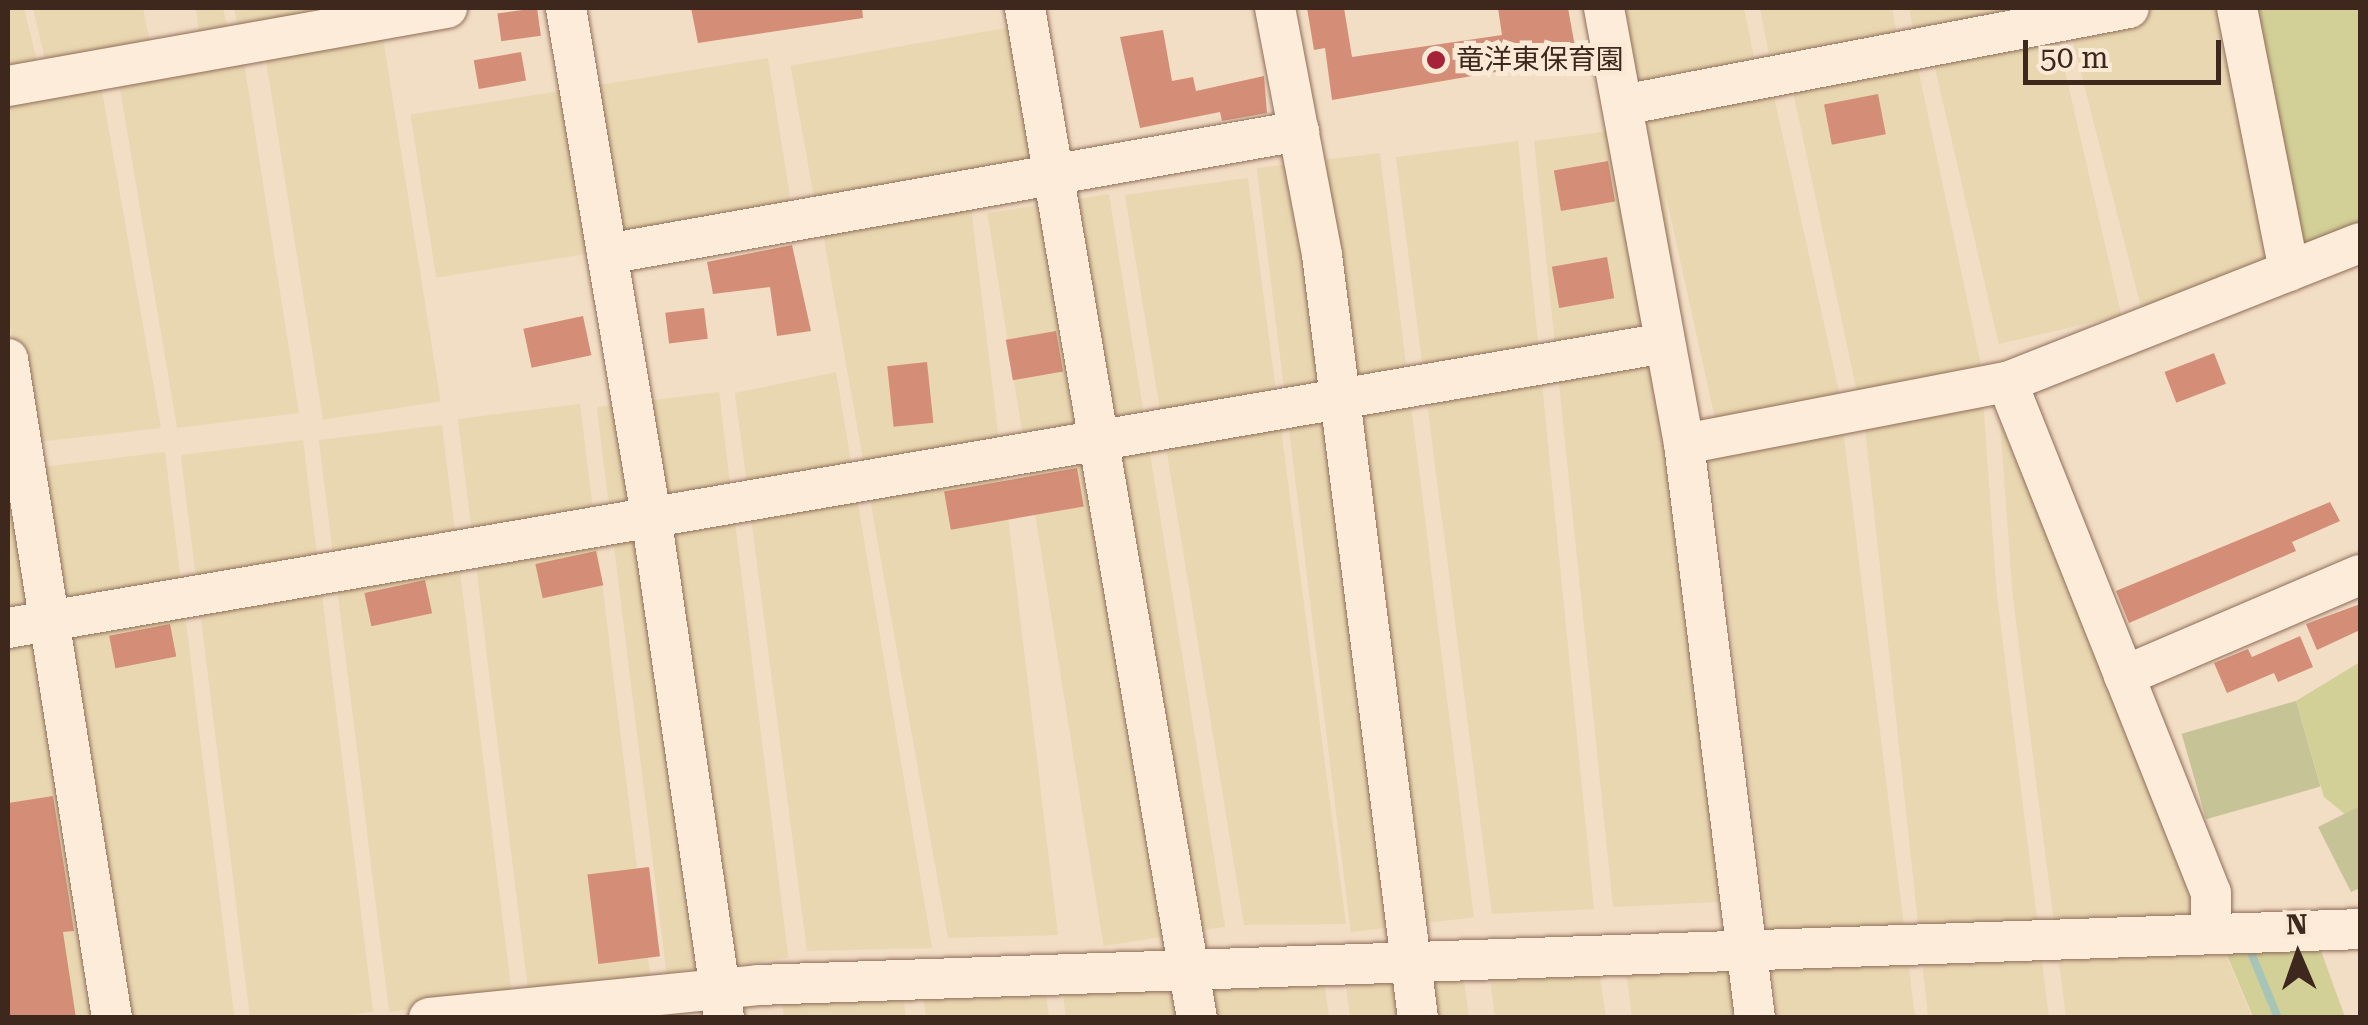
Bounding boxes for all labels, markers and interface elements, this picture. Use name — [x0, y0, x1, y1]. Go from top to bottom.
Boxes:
scale bar — [2028, 20, 2226, 82]
text: 50 m — [2040, 40, 2109, 75]
place label: 竜洋東保育園 — [1456, 43, 1624, 77]
marker: 竜洋東保育園 — [1425, 49, 1447, 71]
north arrow — [2248, 905, 2348, 1005]
text: N — [2286, 908, 2308, 941]

